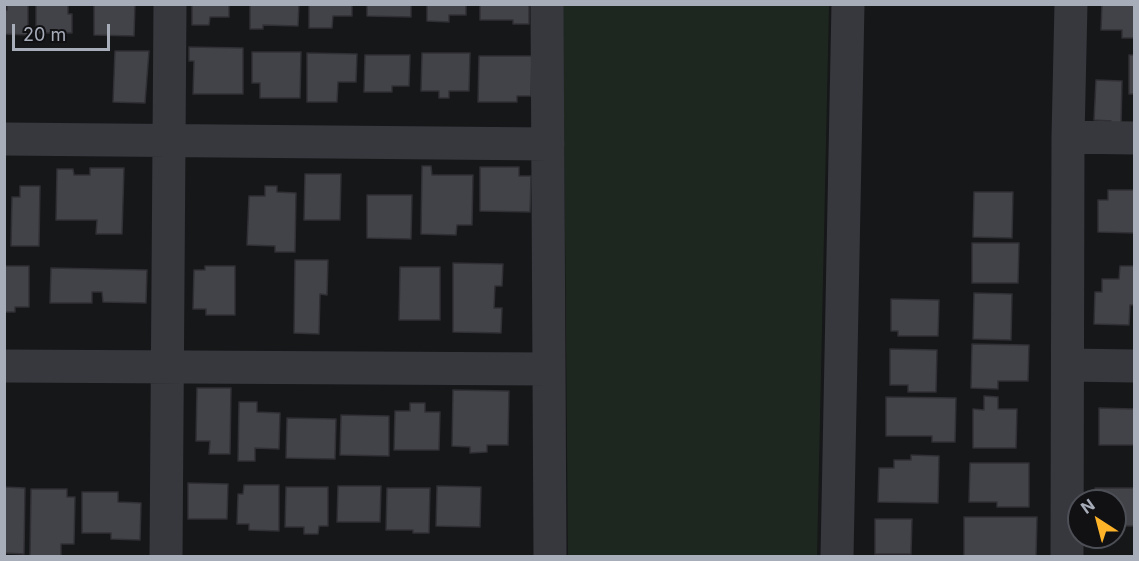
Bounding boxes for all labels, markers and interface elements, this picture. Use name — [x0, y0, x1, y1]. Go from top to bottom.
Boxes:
scale bar — [15, 12, 112, 50]
text: 20 m — [23, 24, 66, 45]
north arrow — [1067, 489, 1127, 549]
text: N — [1077, 494, 1098, 518]

